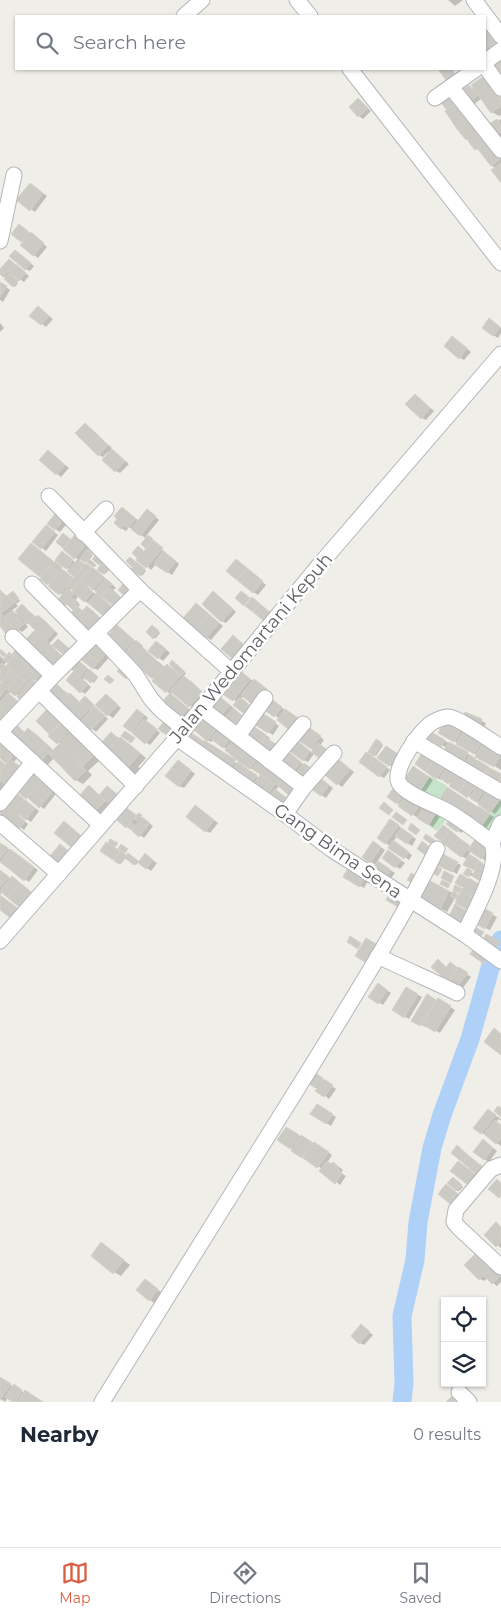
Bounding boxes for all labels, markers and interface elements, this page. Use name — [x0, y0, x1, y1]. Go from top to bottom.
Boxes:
search box — [15, 15, 486, 70]
icon: search — [33, 29, 61, 57]
text: Search here — [73, 31, 186, 54]
street label: Jalan Wedomartani Kepuh — [164, 548, 337, 748]
street label: Gang Bima Sena — [270, 799, 406, 903]
map controls — [441, 1297, 486, 1387]
button: locate — [441, 1297, 486, 1342]
button: layers — [441, 1342, 486, 1387]
text: Nearby — [20, 1422, 99, 1447]
text: 0 results — [413, 1425, 481, 1444]
tab: Map — [59, 1559, 90, 1607]
tab: Directions — [209, 1559, 281, 1607]
tab: Saved — [400, 1559, 442, 1607]

